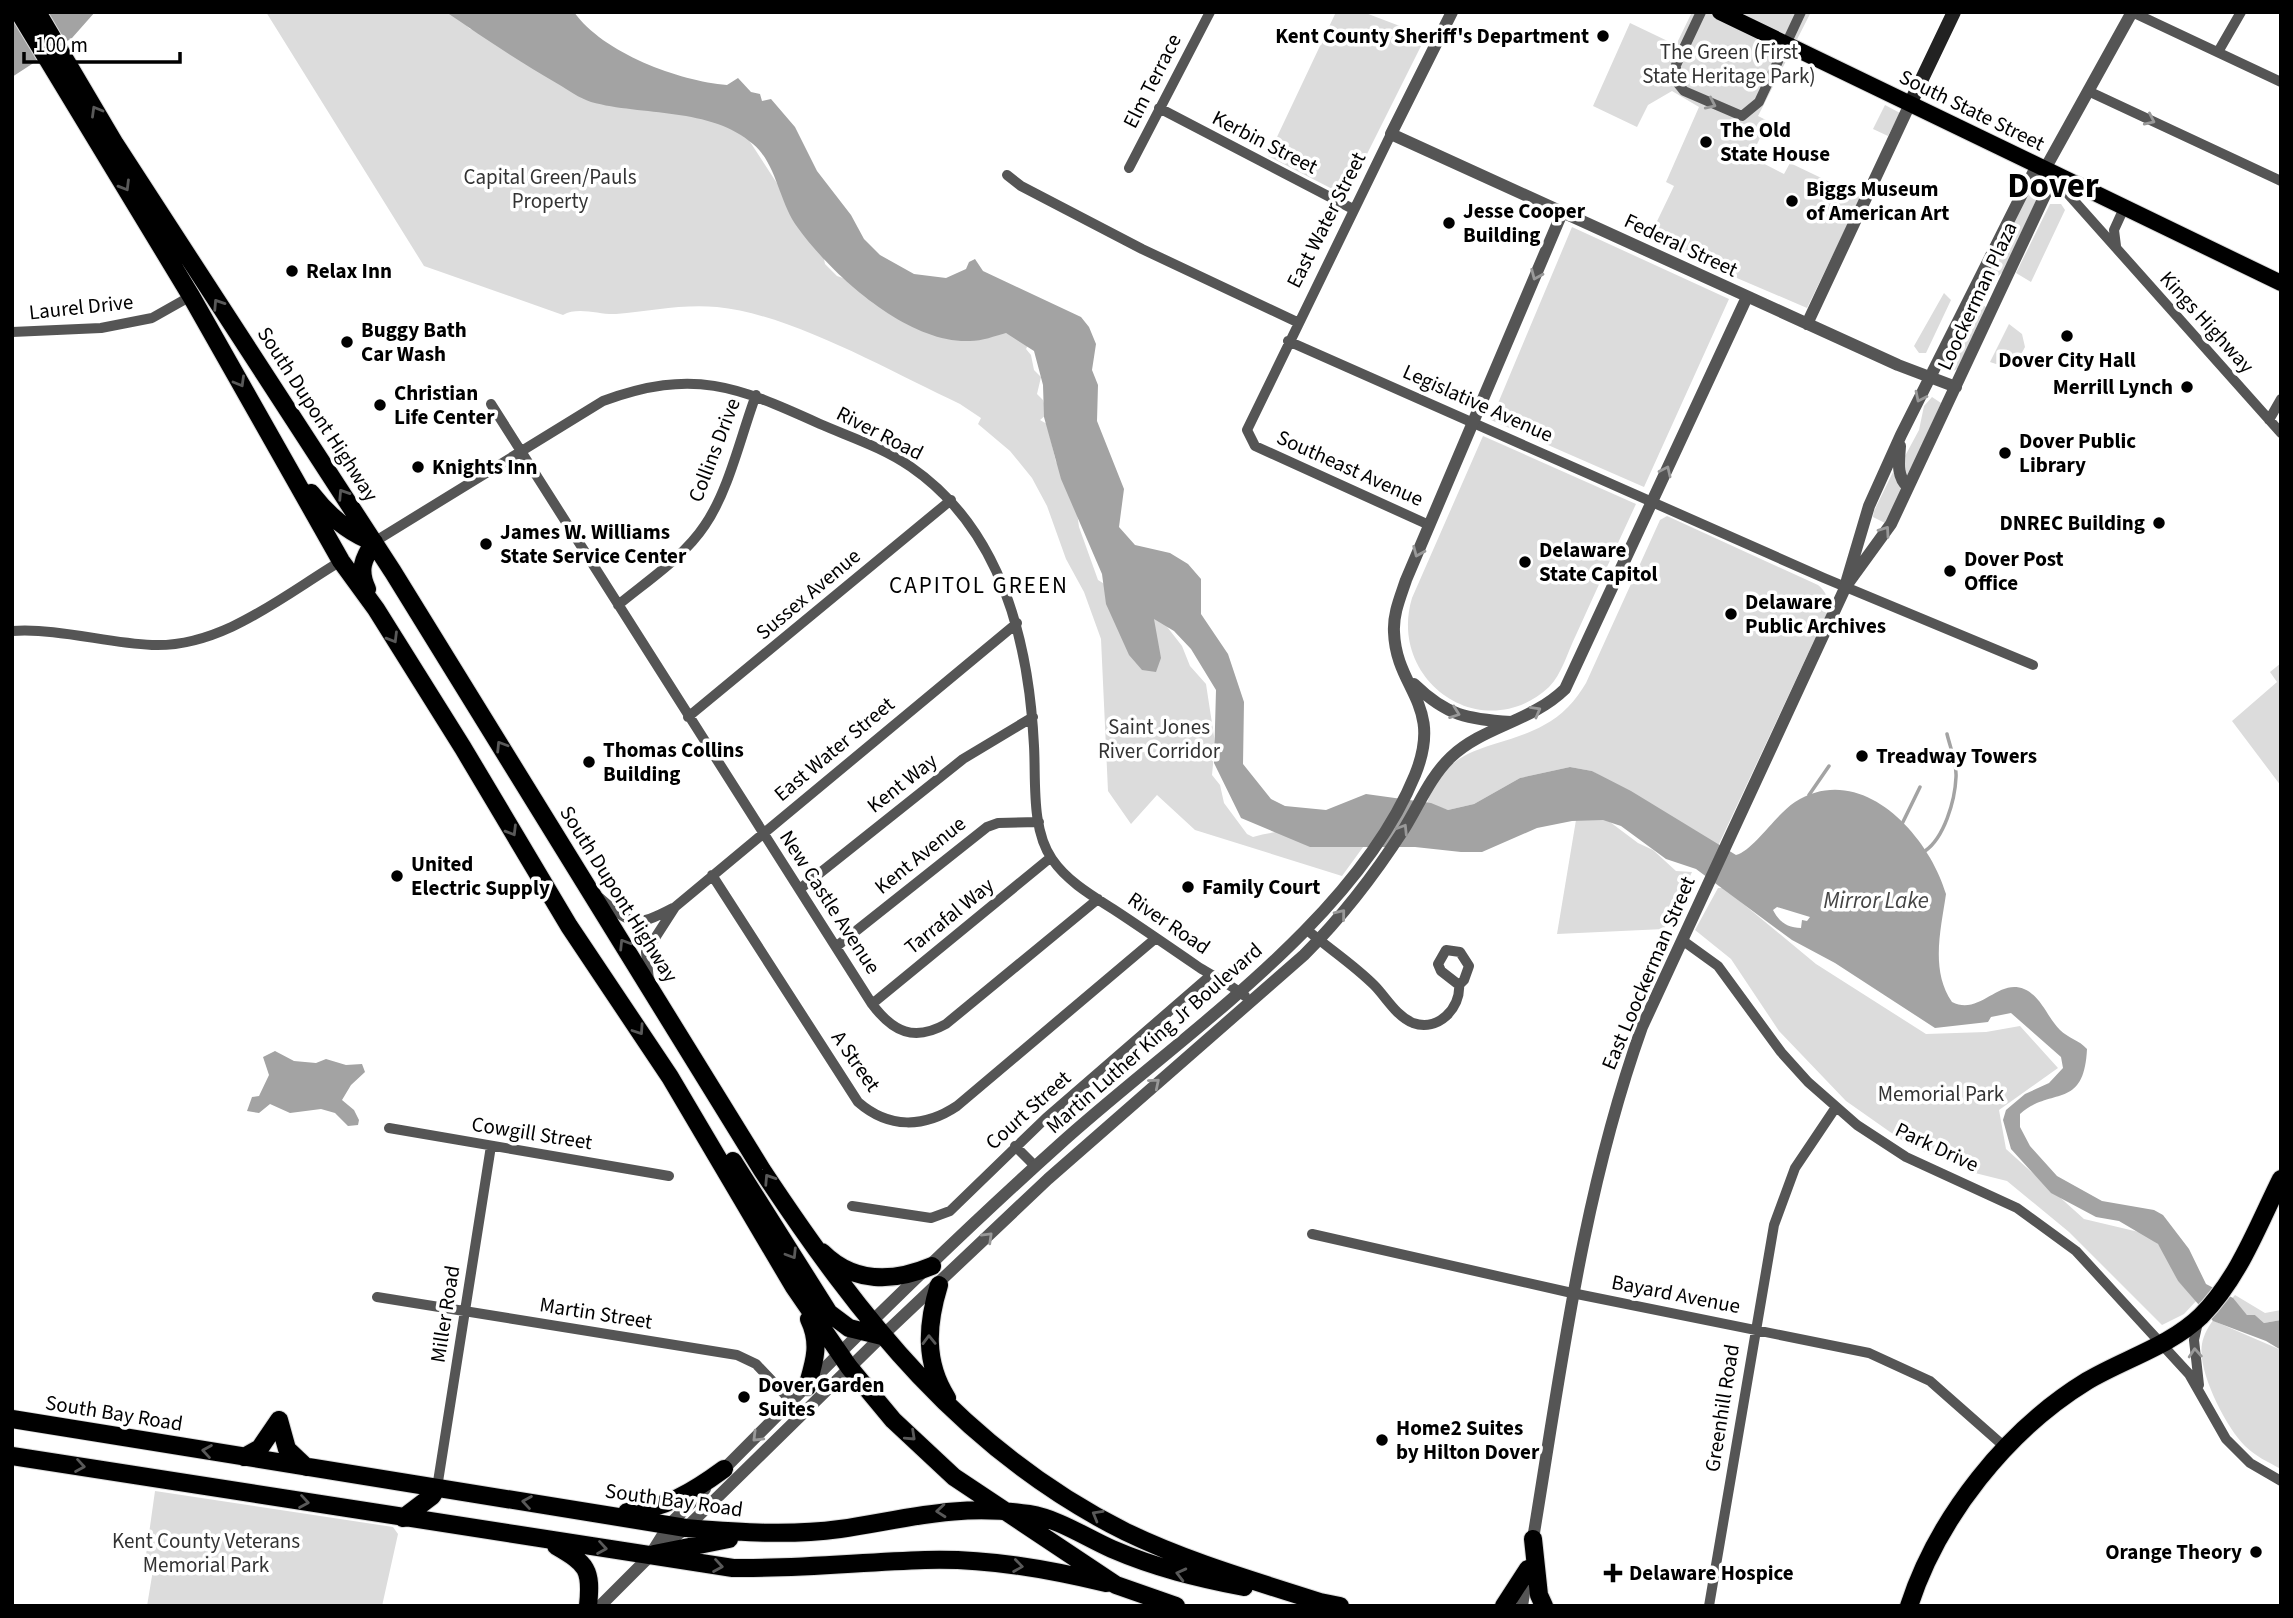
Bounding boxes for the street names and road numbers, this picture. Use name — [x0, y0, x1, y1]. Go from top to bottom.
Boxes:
street label: Elm Terrace — [1115, 29, 1189, 133]
street label: South State Street — [1894, 62, 2050, 158]
street label: Kerbin Street — [1207, 103, 1323, 181]
street label: East Water Street — [1279, 147, 1373, 293]
street label: Federal Street — [1619, 206, 1743, 284]
street label: Loockerman Plaza — [1929, 217, 2025, 375]
street label: Kings Highway — [2153, 264, 2261, 380]
street label: Laurel Drive — [27, 287, 135, 327]
street label: South Dupont Highway — [250, 321, 386, 507]
street label: Legislative Avenue — [1398, 356, 1558, 450]
street label: Collins Drive — [680, 394, 748, 506]
street label: River Road — [831, 398, 929, 468]
street label: Southeast Avenue — [1272, 422, 1428, 514]
street label: Sussex Avenue — [749, 541, 867, 647]
street label: East Water Street — [767, 690, 901, 808]
street label: Kent Way — [861, 746, 944, 820]
street label: South Dupont Highway — [552, 800, 686, 988]
street label: Kent Avenue — [868, 809, 972, 901]
street label: New Castle Avenue — [772, 824, 888, 980]
street label: Tarrafal Way — [898, 870, 1000, 961]
street label: East Loockerman Street — [1594, 872, 1702, 1074]
street label: River Road — [1122, 884, 1216, 962]
street label: Martin Luther King Jr Boulevard — [1039, 936, 1269, 1140]
street label: A Street — [824, 1024, 888, 1098]
street label: Court Street — [979, 1063, 1077, 1157]
street label: Cowgill Street — [470, 1109, 594, 1157]
street label: Park Drive — [1890, 1115, 1984, 1179]
street label: Miller Road — [423, 1263, 467, 1365]
street label: Bayard Avenue — [1609, 1267, 1743, 1321]
street label: Martin Street — [538, 1289, 654, 1337]
street label: Greenhill Road — [1697, 1342, 1747, 1474]
street label: South Bay Road — [43, 1387, 185, 1439]
street label: South Bay Road — [603, 1475, 745, 1525]

